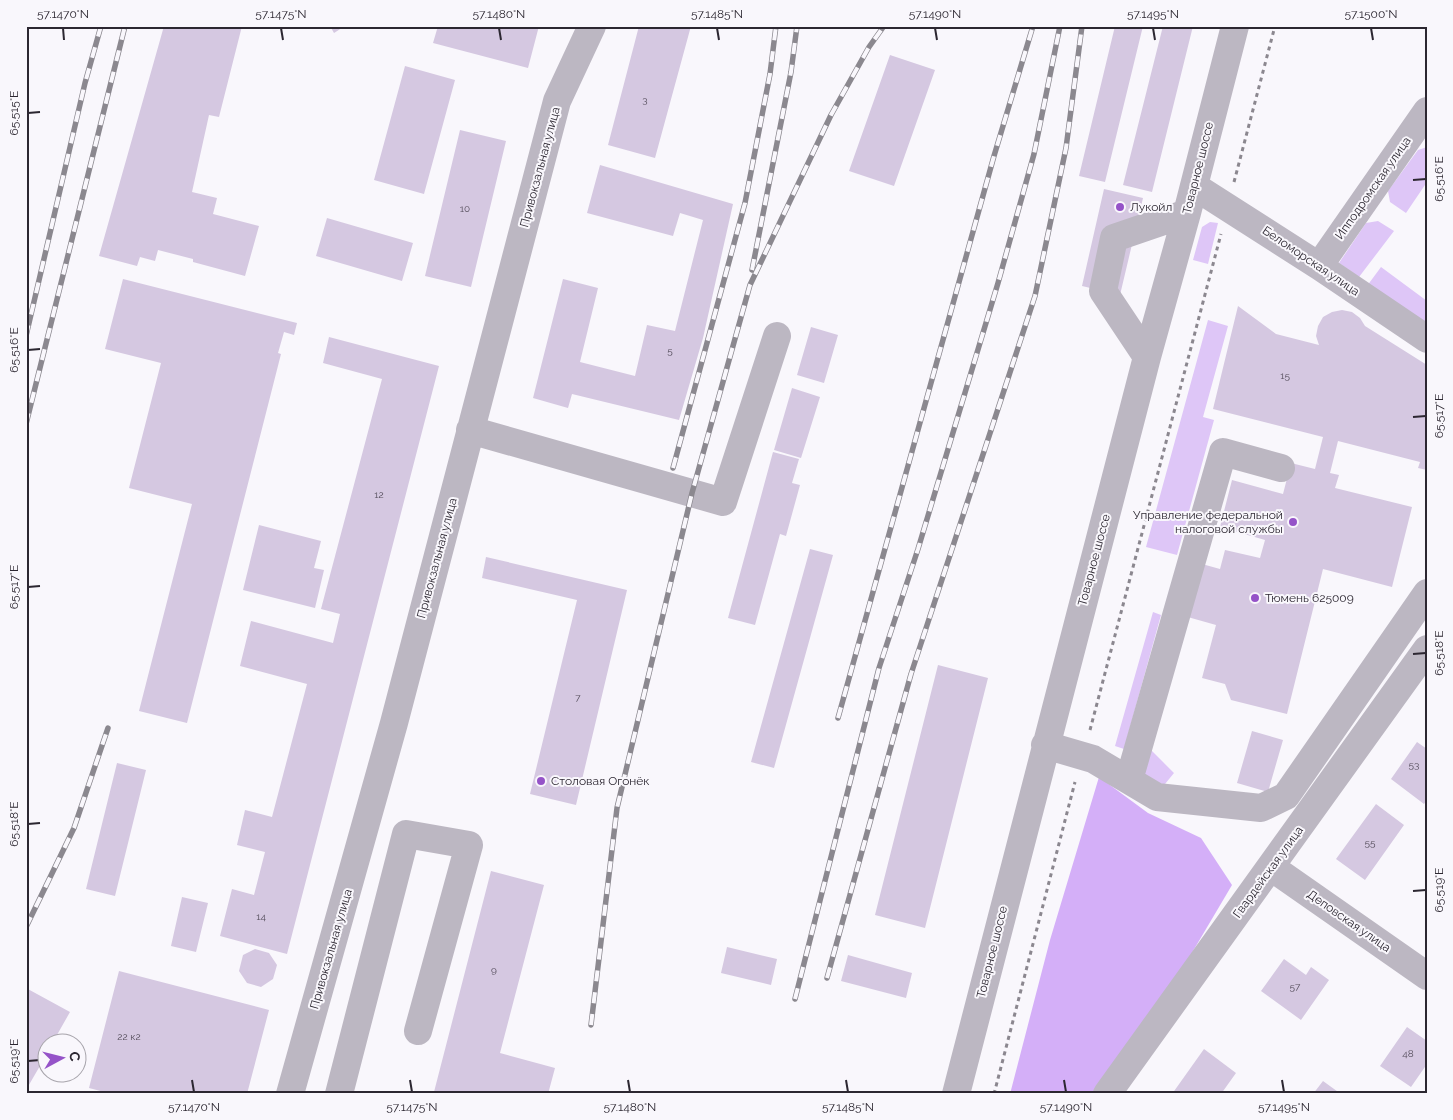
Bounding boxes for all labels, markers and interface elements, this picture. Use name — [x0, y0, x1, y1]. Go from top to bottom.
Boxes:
text: 57.1470°N — [37, 7, 89, 21]
text: 57.1475°N — [255, 7, 307, 21]
text: 57.1480°N — [473, 7, 525, 21]
text: 57.1485°N — [691, 7, 743, 21]
text: 57.1490°N — [909, 7, 961, 21]
text: 57.1495°N — [1127, 7, 1179, 21]
text: 57.1500°N — [1345, 7, 1397, 21]
text: 65.515°E — [7, 91, 21, 135]
house number: 3 — [642, 94, 648, 105]
street label: Привокзальная улица — [517, 105, 563, 229]
street label: Товарное шоссе — [1180, 120, 1216, 216]
street label: Ипподромская улица — [1332, 134, 1414, 242]
text: 65.516°E — [1432, 156, 1446, 202]
place label: Лукойл — [1130, 200, 1172, 214]
marker: Лукойл — [1114, 201, 1126, 213]
house number: 10 — [460, 203, 470, 214]
street label: Беломорская улица — [1260, 223, 1362, 299]
text: 65.516°E — [7, 327, 21, 373]
house number: 5 — [667, 345, 673, 356]
house number: 15 — [1280, 370, 1290, 381]
text: 65.517°E — [1432, 394, 1446, 438]
house number: 12 — [374, 489, 384, 500]
street label: Привокзальная улица — [414, 496, 460, 620]
place label: Управление федеральной налоговой службы — [1133, 508, 1283, 536]
street label: Товарное шоссе — [1075, 513, 1113, 607]
marker: Управление федеральной налоговой службы — [1287, 516, 1299, 528]
text: 65.517°E — [7, 565, 21, 609]
place label: Тюмень 625009 — [1265, 591, 1354, 605]
marker: Тюмень 625009 — [1249, 592, 1261, 604]
text: 65.518°E — [1432, 630, 1446, 676]
house number: 7 — [575, 692, 581, 703]
house number: 53 — [1409, 759, 1419, 770]
place label: Столовая Огонёк — [551, 774, 650, 788]
marker: Столовая Огонёк — [535, 775, 547, 787]
text: 65.518°E — [7, 801, 21, 847]
street label: Гвардейская улица — [1230, 823, 1306, 921]
house number: 55 — [1365, 837, 1376, 848]
text: 65.519°E — [1432, 868, 1446, 912]
street label: Привокзальная улица — [307, 887, 355, 1011]
street label: Деповская улица — [1305, 887, 1393, 955]
street label: Товарное шоссе — [974, 904, 1010, 1000]
house number: 14 — [256, 911, 266, 922]
house number: 9 — [491, 964, 497, 975]
house number: 57 — [1290, 981, 1301, 992]
house number: 22 к2 — [117, 1031, 141, 1042]
north arrow — [38, 1032, 88, 1082]
text: 65.519°E — [7, 1039, 21, 1083]
house number: 48 — [1402, 1048, 1414, 1059]
text: С — [66, 1051, 83, 1063]
text: 57.1470°N — [168, 1100, 220, 1114]
text: 57.1475°N — [386, 1100, 438, 1114]
text: 57.1480°N — [604, 1100, 656, 1114]
text: 57.1485°N — [822, 1100, 874, 1114]
text: 57.1490°N — [1040, 1100, 1092, 1114]
text: 57.1495°N — [1258, 1100, 1310, 1114]

